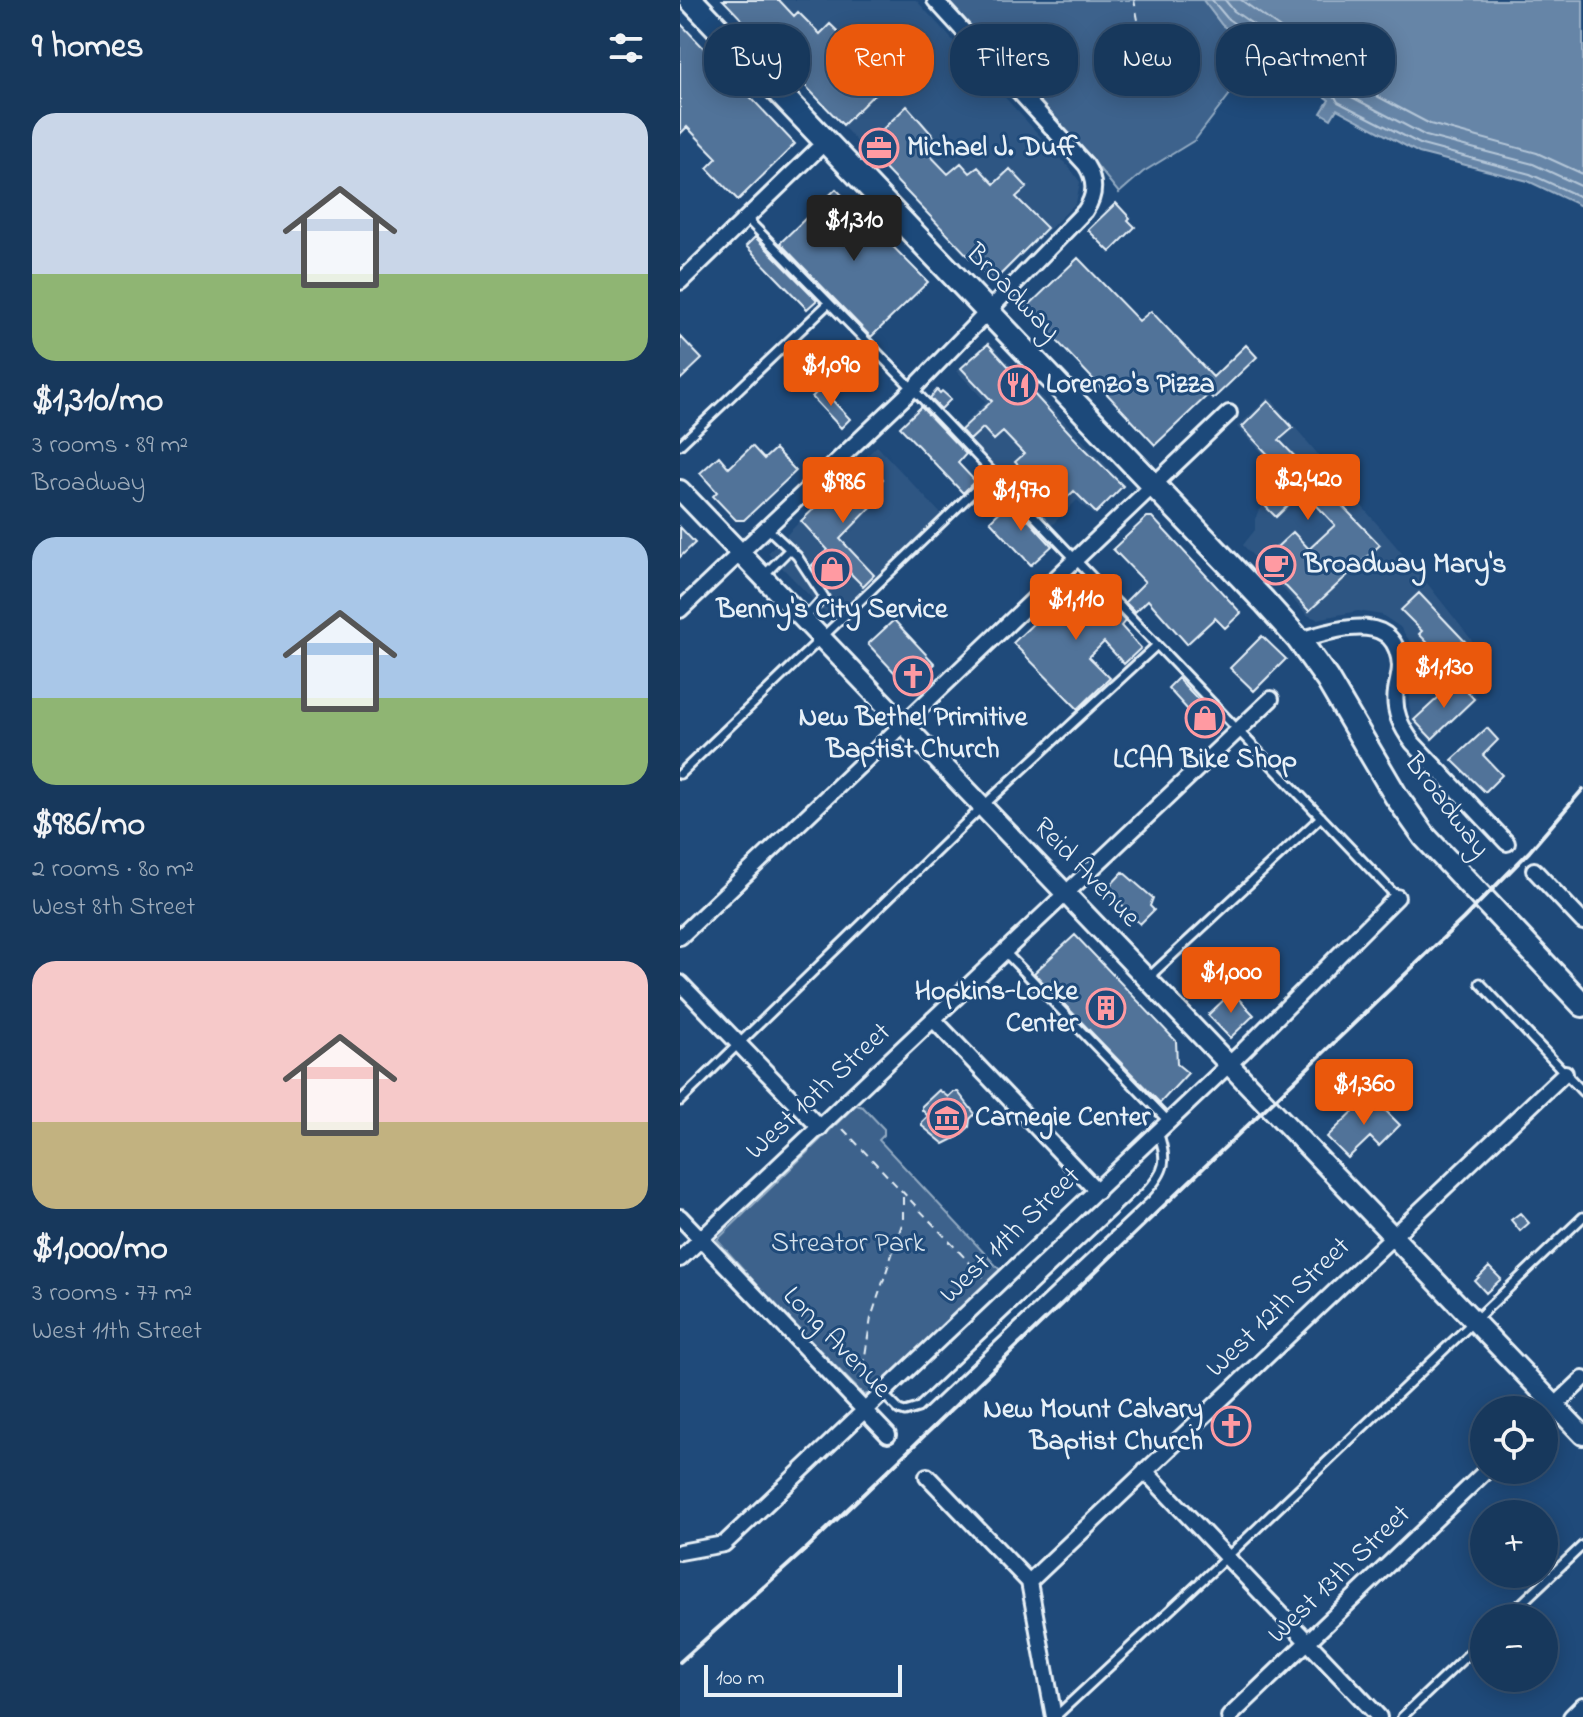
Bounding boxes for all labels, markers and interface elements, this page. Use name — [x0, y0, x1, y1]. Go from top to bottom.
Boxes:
text: 9 homes — [32, 23, 144, 73]
chip: Buy — [704, 24, 810, 96]
chip: Rent — [826, 24, 934, 96]
chip: Filters — [950, 24, 1078, 96]
chip: New — [1094, 24, 1200, 96]
chip: Apartment — [1216, 24, 1395, 96]
icon: filters — [604, 26, 648, 70]
office icon: Michael J. Duff — [858, 127, 900, 169]
place label: Michael J. Duff — [907, 128, 1078, 169]
icon: home — [268, 165, 412, 309]
pin: $1,310 — [789, 195, 919, 263]
text: $1,310 — [825, 202, 883, 240]
street label: Broadway — [954, 234, 1069, 351]
pin: $1,090 — [766, 340, 896, 408]
text: $1,090 — [802, 347, 860, 385]
restaurant icon: Lorenzo's Pizza — [997, 364, 1039, 406]
place label: Lorenzo's Pizza — [1046, 365, 1215, 406]
text: $1,310/mo — [32, 377, 163, 427]
text: 3 rooms · 89 m² — [32, 427, 188, 465]
pin: $2,420 — [1243, 454, 1373, 522]
pin: $986 — [796, 457, 890, 525]
text: $2,420 — [1274, 461, 1342, 499]
text: $986 — [821, 464, 865, 502]
text: Broadway — [32, 465, 145, 503]
pin: $1,970 — [956, 465, 1086, 533]
text: $1,970 — [992, 472, 1050, 510]
cafe icon: Broadway Mary's — [1255, 544, 1297, 586]
place label: Broadway Mary's — [1302, 545, 1507, 586]
shop icon: Benny's City Service — [811, 548, 853, 590]
pin: $1,110 — [1011, 574, 1141, 642]
text: $1,110 — [1048, 581, 1104, 619]
icon: home — [268, 589, 412, 733]
place label: Benny's City Service — [714, 590, 949, 631]
pin: $1,130 — [1379, 642, 1509, 710]
text: $1,130 — [1415, 649, 1473, 687]
church icon: New Bethel Primitive Baptist Church — [892, 655, 934, 697]
shop icon: LCAA Bike Shop — [1184, 697, 1226, 739]
place label: New Bethel Primitive Baptist Church — [799, 698, 1029, 771]
place label: LCAA Bike Shop — [1113, 740, 1297, 781]
street label: Broadway — [1392, 744, 1499, 867]
text: $986/mo — [32, 801, 145, 851]
street label: Reid Avenue — [1023, 809, 1150, 938]
text: 2 rooms · 80 m² — [32, 851, 194, 889]
text: West 8th Street — [32, 889, 195, 927]
pin: $1,000 — [1166, 947, 1296, 1015]
text: $1,000 — [1200, 954, 1262, 992]
place label: Hopkins-Locke Center — [915, 972, 1079, 1045]
building icon: Hopkins-Locke Center — [1085, 987, 1127, 1029]
icon: home — [268, 1013, 412, 1157]
street label: West 10th Street — [737, 1014, 901, 1170]
pin: $1,360 — [1299, 1059, 1429, 1127]
text: $1,360 — [1333, 1066, 1395, 1104]
museum icon: Carnegie Center — [926, 1097, 968, 1139]
place label: Carnegie Center — [975, 1098, 1151, 1140]
street label: West 11th Street — [931, 1158, 1091, 1314]
park label: Streator Park — [771, 1224, 926, 1265]
text: $1,000/mo — [32, 1225, 168, 1275]
street label: West 12th Street — [1197, 1228, 1361, 1388]
text: 3 rooms · 77 m² — [32, 1275, 192, 1313]
street label: Long Avenue — [772, 1278, 900, 1409]
text: West 11th Street — [32, 1313, 202, 1351]
place label: New Mount Calvary Baptist Church — [983, 1390, 1203, 1463]
map controls — [1470, 1396, 1558, 1692]
button: locate — [1470, 1396, 1558, 1484]
church icon: New Mount Calvary Baptist Church — [1210, 1405, 1252, 1447]
street label: West 13th Street — [1259, 1496, 1421, 1654]
button: + — [1470, 1500, 1558, 1588]
button: − — [1470, 1604, 1558, 1692]
scale bar — [704, 1661, 902, 1697]
text: 100 m — [716, 1663, 765, 1695]

